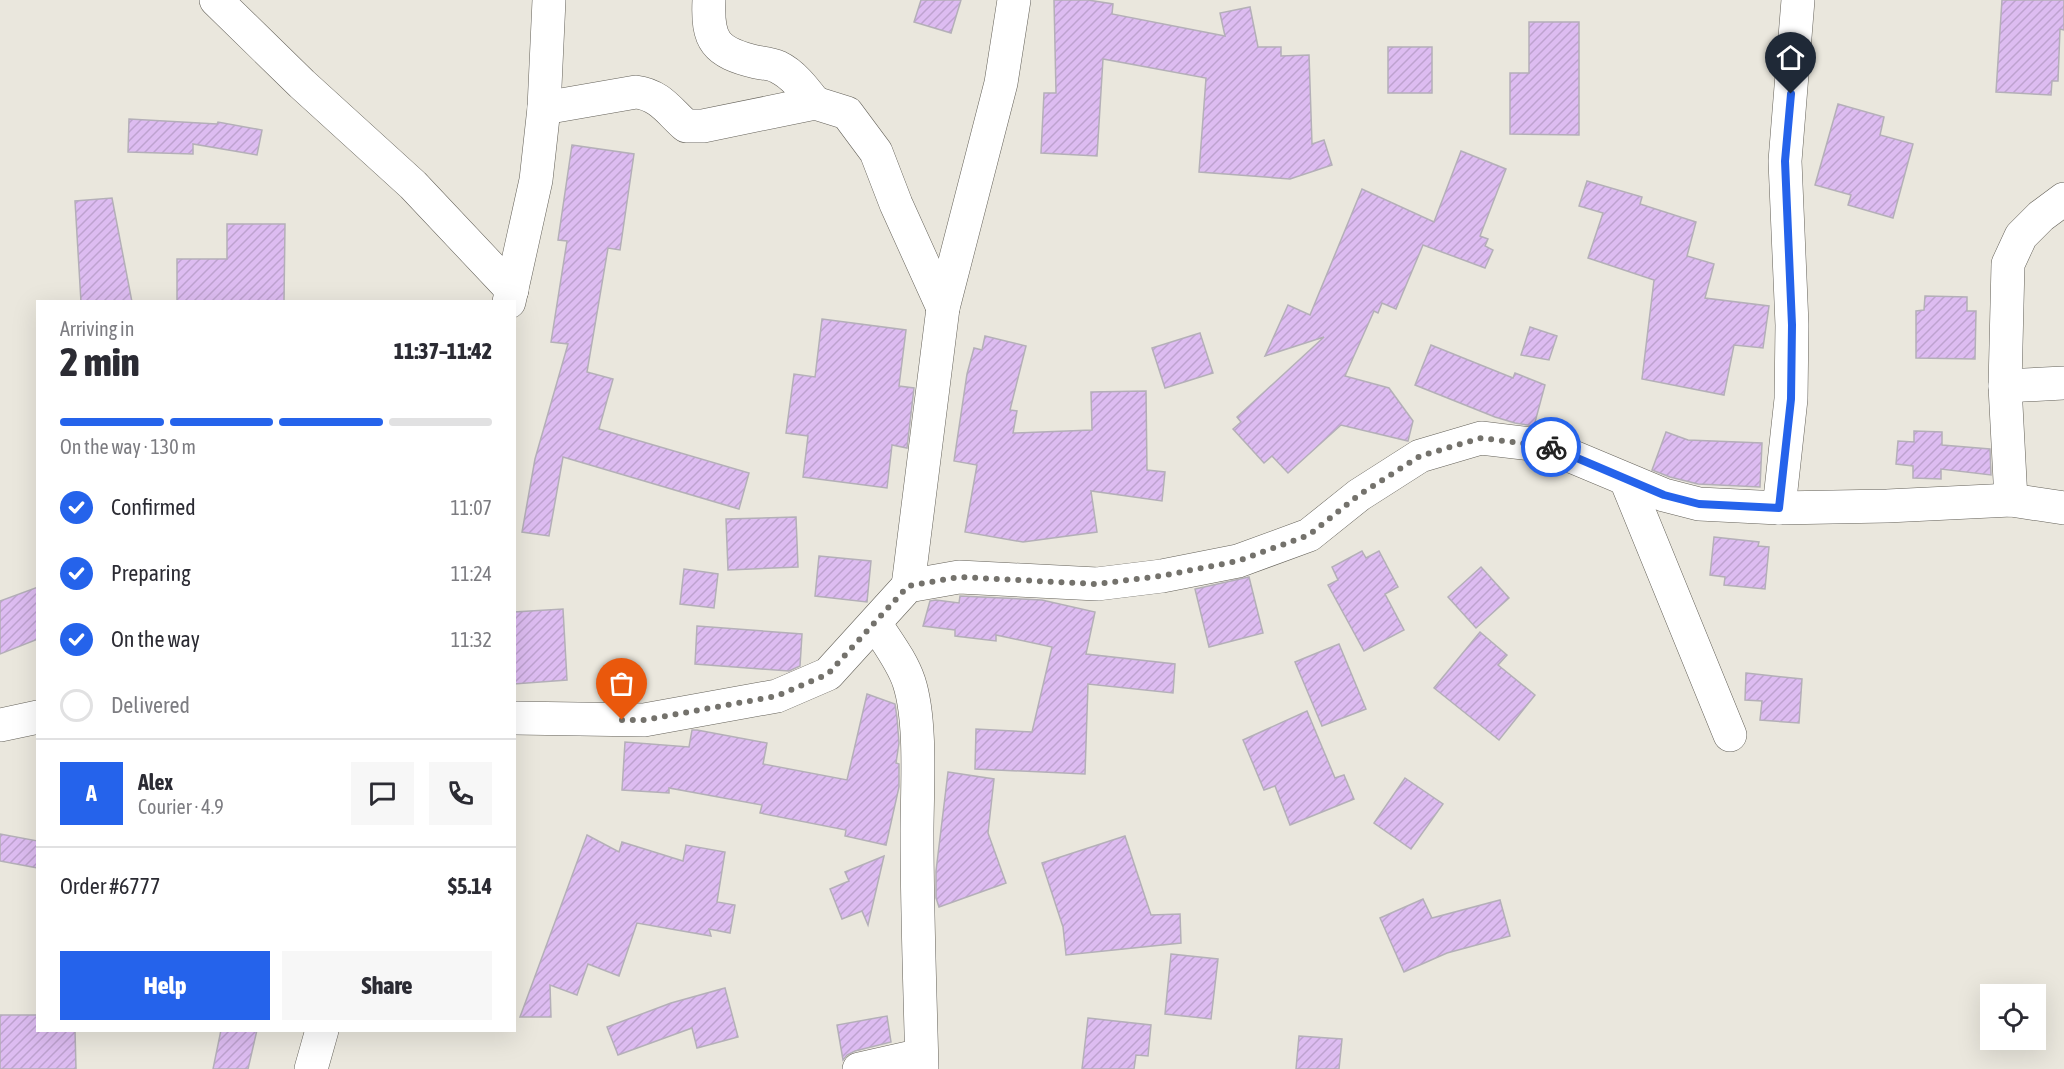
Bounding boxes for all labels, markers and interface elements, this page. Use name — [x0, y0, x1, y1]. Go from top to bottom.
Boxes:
pin — [1765, 32, 1816, 94]
icon: home — [1774, 41, 1807, 74]
text: Arriving in — [60, 317, 134, 340]
text: 11:37–11:42 — [394, 338, 492, 364]
text: 2 min — [60, 340, 140, 384]
courier — [1521, 417, 1581, 477]
icon: bike — [1535, 431, 1568, 464]
text: On the way · 130 m — [60, 435, 196, 458]
icon: check — [60, 491, 93, 524]
text: Confirmed — [111, 494, 196, 520]
text: 11:07 — [450, 496, 492, 519]
icon: check — [60, 557, 93, 590]
text: Preparing — [111, 560, 191, 586]
text: 11:24 — [451, 562, 492, 585]
icon: check — [60, 623, 93, 656]
text: On the way — [111, 626, 200, 652]
text: 11:32 — [451, 628, 492, 651]
pin — [596, 658, 647, 720]
icon: bag — [605, 667, 638, 700]
text: Delivered — [111, 692, 190, 718]
button: chat — [351, 762, 414, 825]
button: phone — [429, 762, 492, 825]
text: Alex — [138, 769, 173, 795]
text: A — [86, 780, 97, 806]
text: Courier · 4.9 — [138, 795, 224, 818]
text: Order #6777 — [60, 873, 160, 899]
text: $5.14 — [448, 873, 492, 899]
button: Help — [60, 951, 270, 1020]
button: Share — [282, 951, 492, 1020]
map controls — [1980, 984, 2046, 1050]
button: locate — [1980, 984, 2046, 1050]

